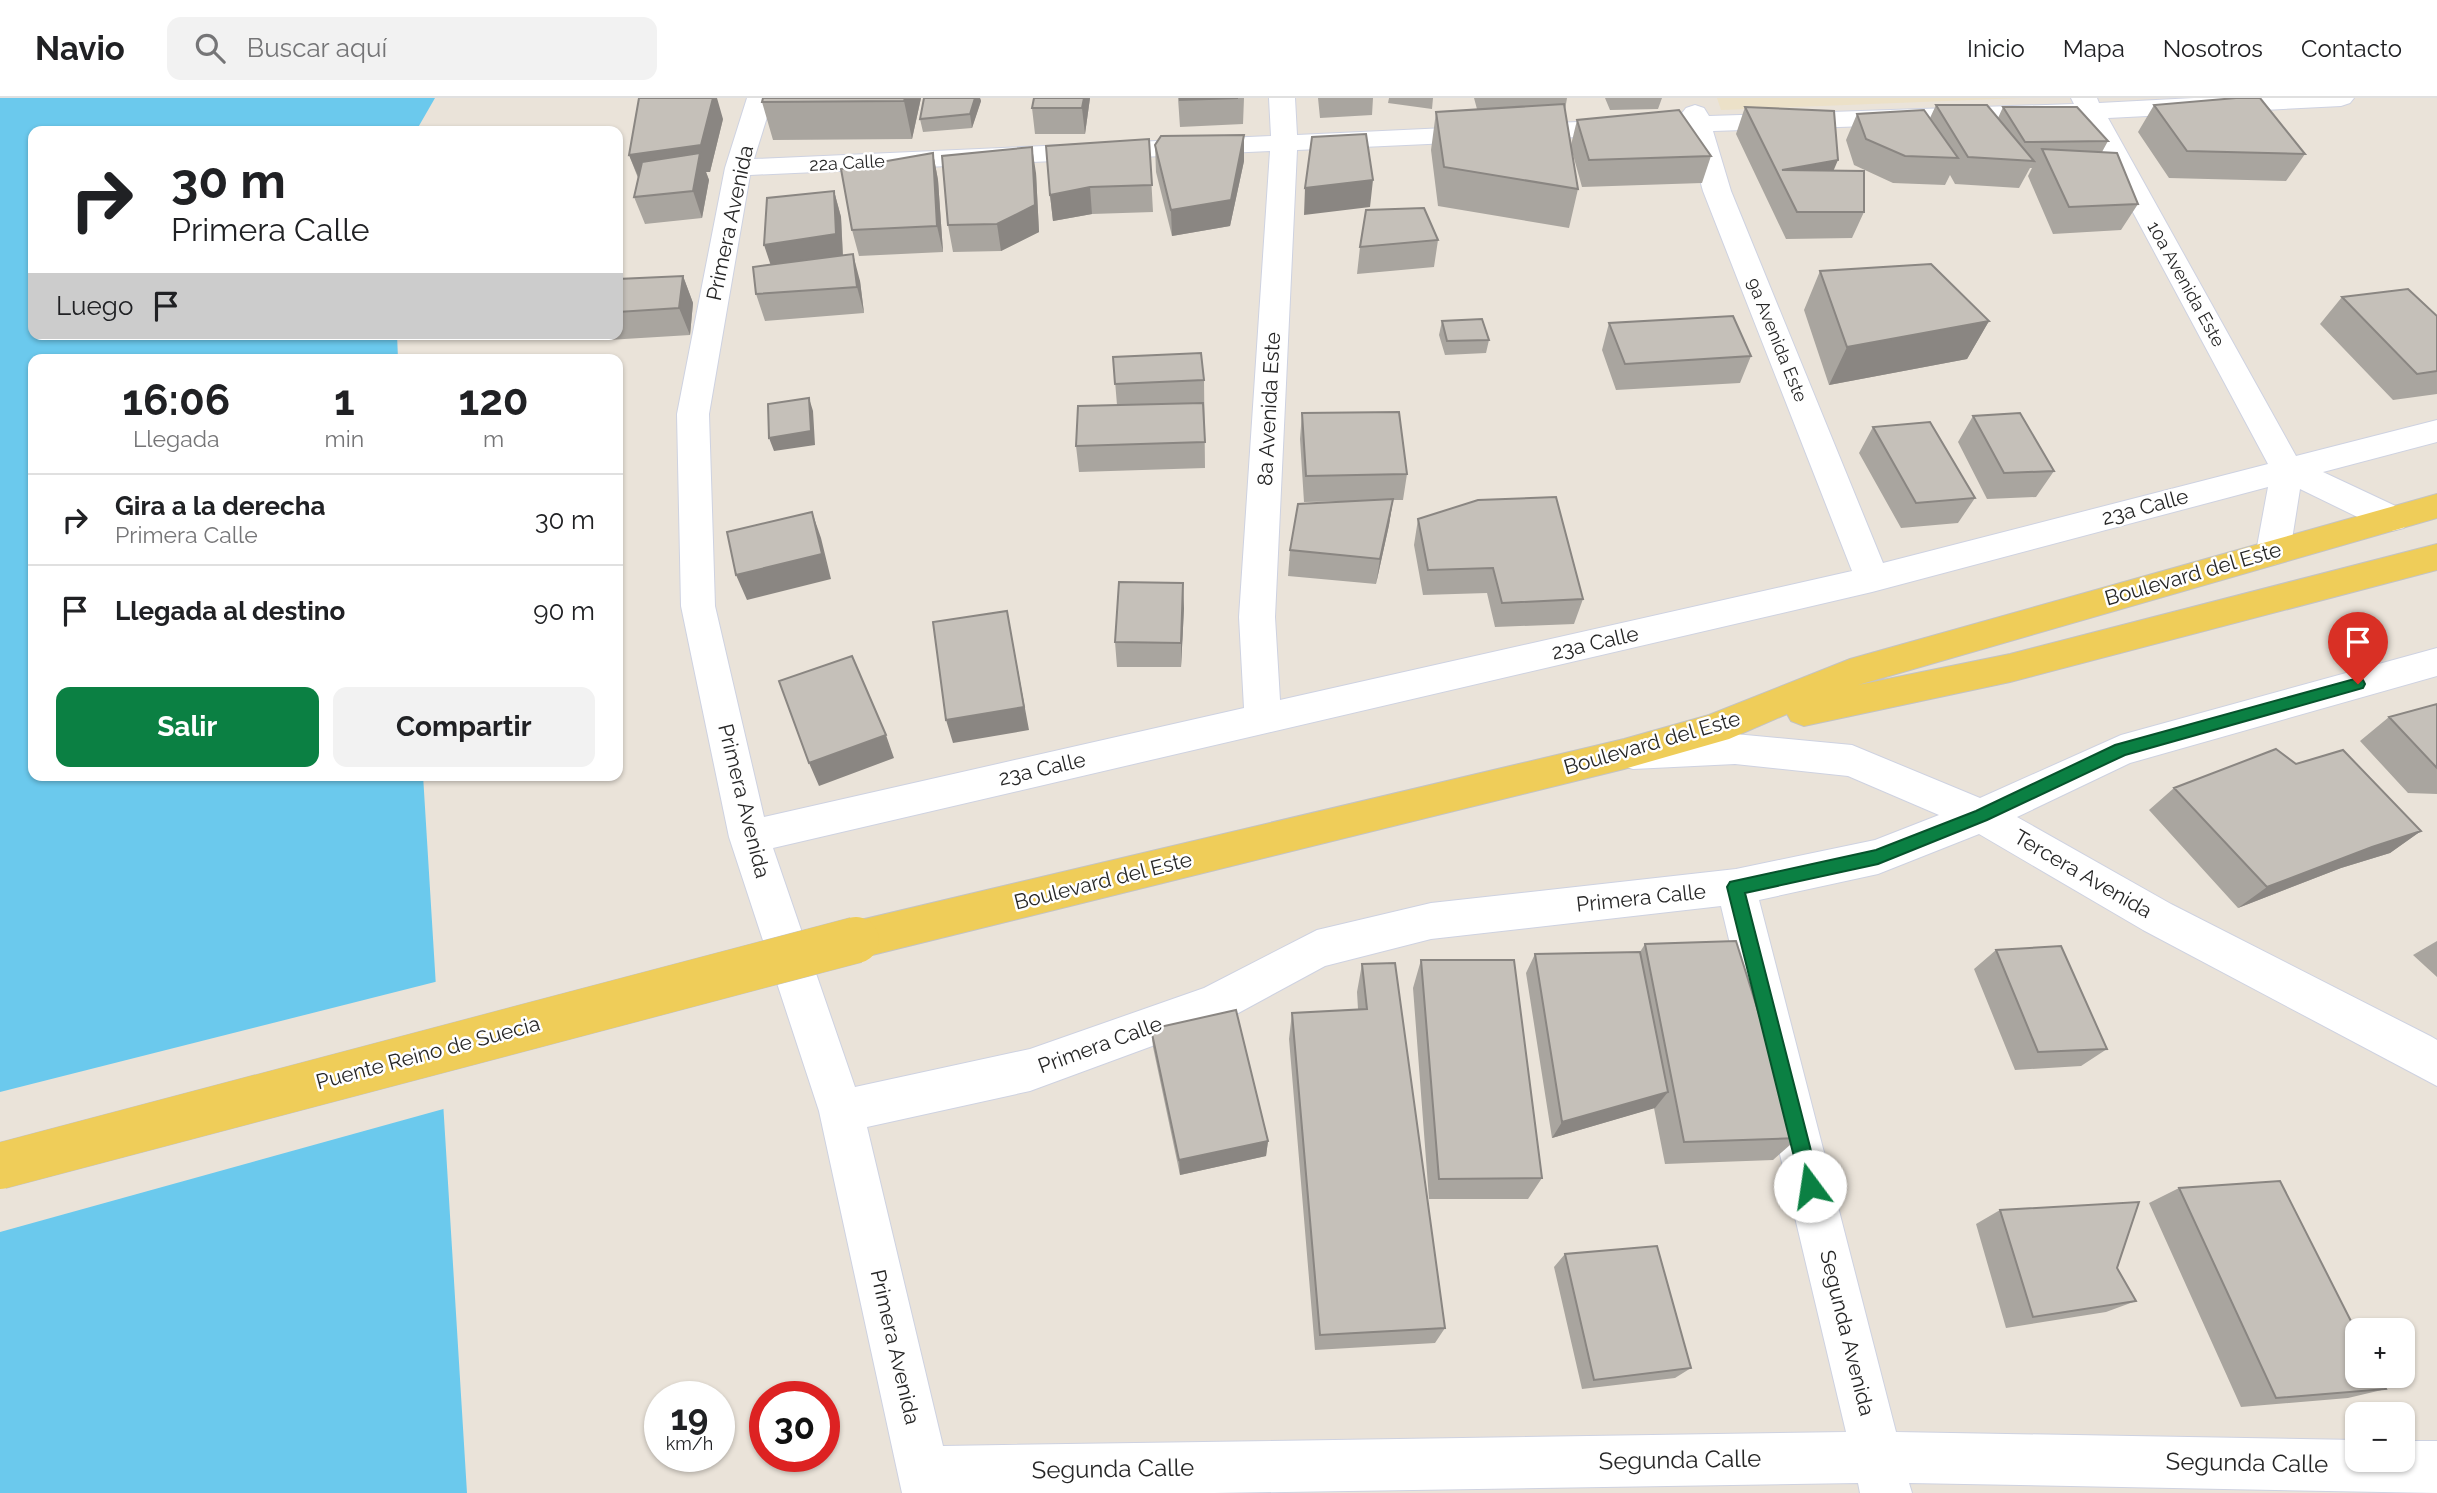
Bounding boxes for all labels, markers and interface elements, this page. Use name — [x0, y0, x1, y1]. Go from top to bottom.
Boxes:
search box — [167, 17, 657, 80]
text: Navio — [35, 29, 125, 68]
icon: search — [191, 29, 229, 67]
text: Buscar aquí — [247, 33, 387, 63]
text: Inicio — [1967, 34, 2025, 63]
text: Mapa — [2063, 34, 2125, 63]
text: Nosotros — [2163, 34, 2263, 63]
text: Contacto — [2301, 34, 2402, 63]
street label: Primera Avenida — [701, 143, 758, 303]
street label: 22a Calle — [809, 150, 886, 175]
text: 30 m — [171, 152, 286, 209]
icon: right — [56, 154, 147, 245]
text: Primera Calle — [171, 211, 370, 248]
street label: 10a Avenida Este — [2143, 217, 2230, 350]
street label: 9a Avenida Este — [1743, 275, 1812, 405]
icon: arrive — [147, 287, 185, 325]
text: Luego — [56, 291, 133, 321]
street label: 8a Avenida Este — [1252, 331, 1285, 487]
text: 16:06 — [122, 376, 230, 425]
text: 1 — [334, 376, 355, 425]
text: 120 — [458, 376, 529, 425]
text: Llegada — [133, 425, 220, 452]
text: min — [325, 425, 364, 452]
text: m — [483, 425, 504, 452]
street label: 23a Calle — [2099, 483, 2191, 530]
text: Gira a la derecha — [115, 491, 325, 521]
icon: right — [56, 501, 94, 539]
text: 30 m — [535, 505, 595, 535]
text: Primera Calle — [115, 521, 258, 548]
street label: Boulevard del Este — [2102, 536, 2284, 611]
icon: arrive — [56, 592, 94, 630]
text: Llegada al destino — [115, 596, 345, 626]
text: 90 m — [533, 596, 595, 626]
pin — [2328, 612, 2388, 684]
street label: 23a Calle — [1549, 620, 1641, 665]
icon: arrive — [2339, 623, 2377, 661]
button: Salir — [56, 687, 319, 767]
button: Compartir — [333, 687, 595, 767]
street label: Boulevard del Este — [1561, 705, 1743, 780]
street label: Primera Avenida — [713, 721, 776, 881]
street label: 23a Calle — [996, 746, 1088, 791]
street label: Tercera Avenida — [2010, 824, 2157, 923]
street label: Boulevard del Este — [1011, 846, 1194, 915]
street label: Primera Calle — [1575, 878, 1707, 917]
street label: Primera Calle — [1034, 1010, 1165, 1079]
street label: Puente Reino de Suecia — [313, 1011, 543, 1094]
position arrow — [1773, 1149, 1847, 1223]
street label: Segunda Avenida — [1815, 1247, 1880, 1418]
street label: Primera Avenida — [866, 1267, 925, 1427]
map controls — [2345, 1318, 2415, 1472]
button: + — [2345, 1318, 2415, 1388]
speed limit sign: 30 — [749, 1381, 840, 1472]
text: 19 — [671, 1397, 708, 1438]
button: − — [2345, 1402, 2415, 1472]
text: km/h — [666, 1433, 713, 1454]
street label: Segunda Calle — [1598, 1444, 1762, 1475]
street label: Segunda Calle — [2165, 1447, 2329, 1478]
street label: Segunda Calle — [1031, 1453, 1195, 1484]

